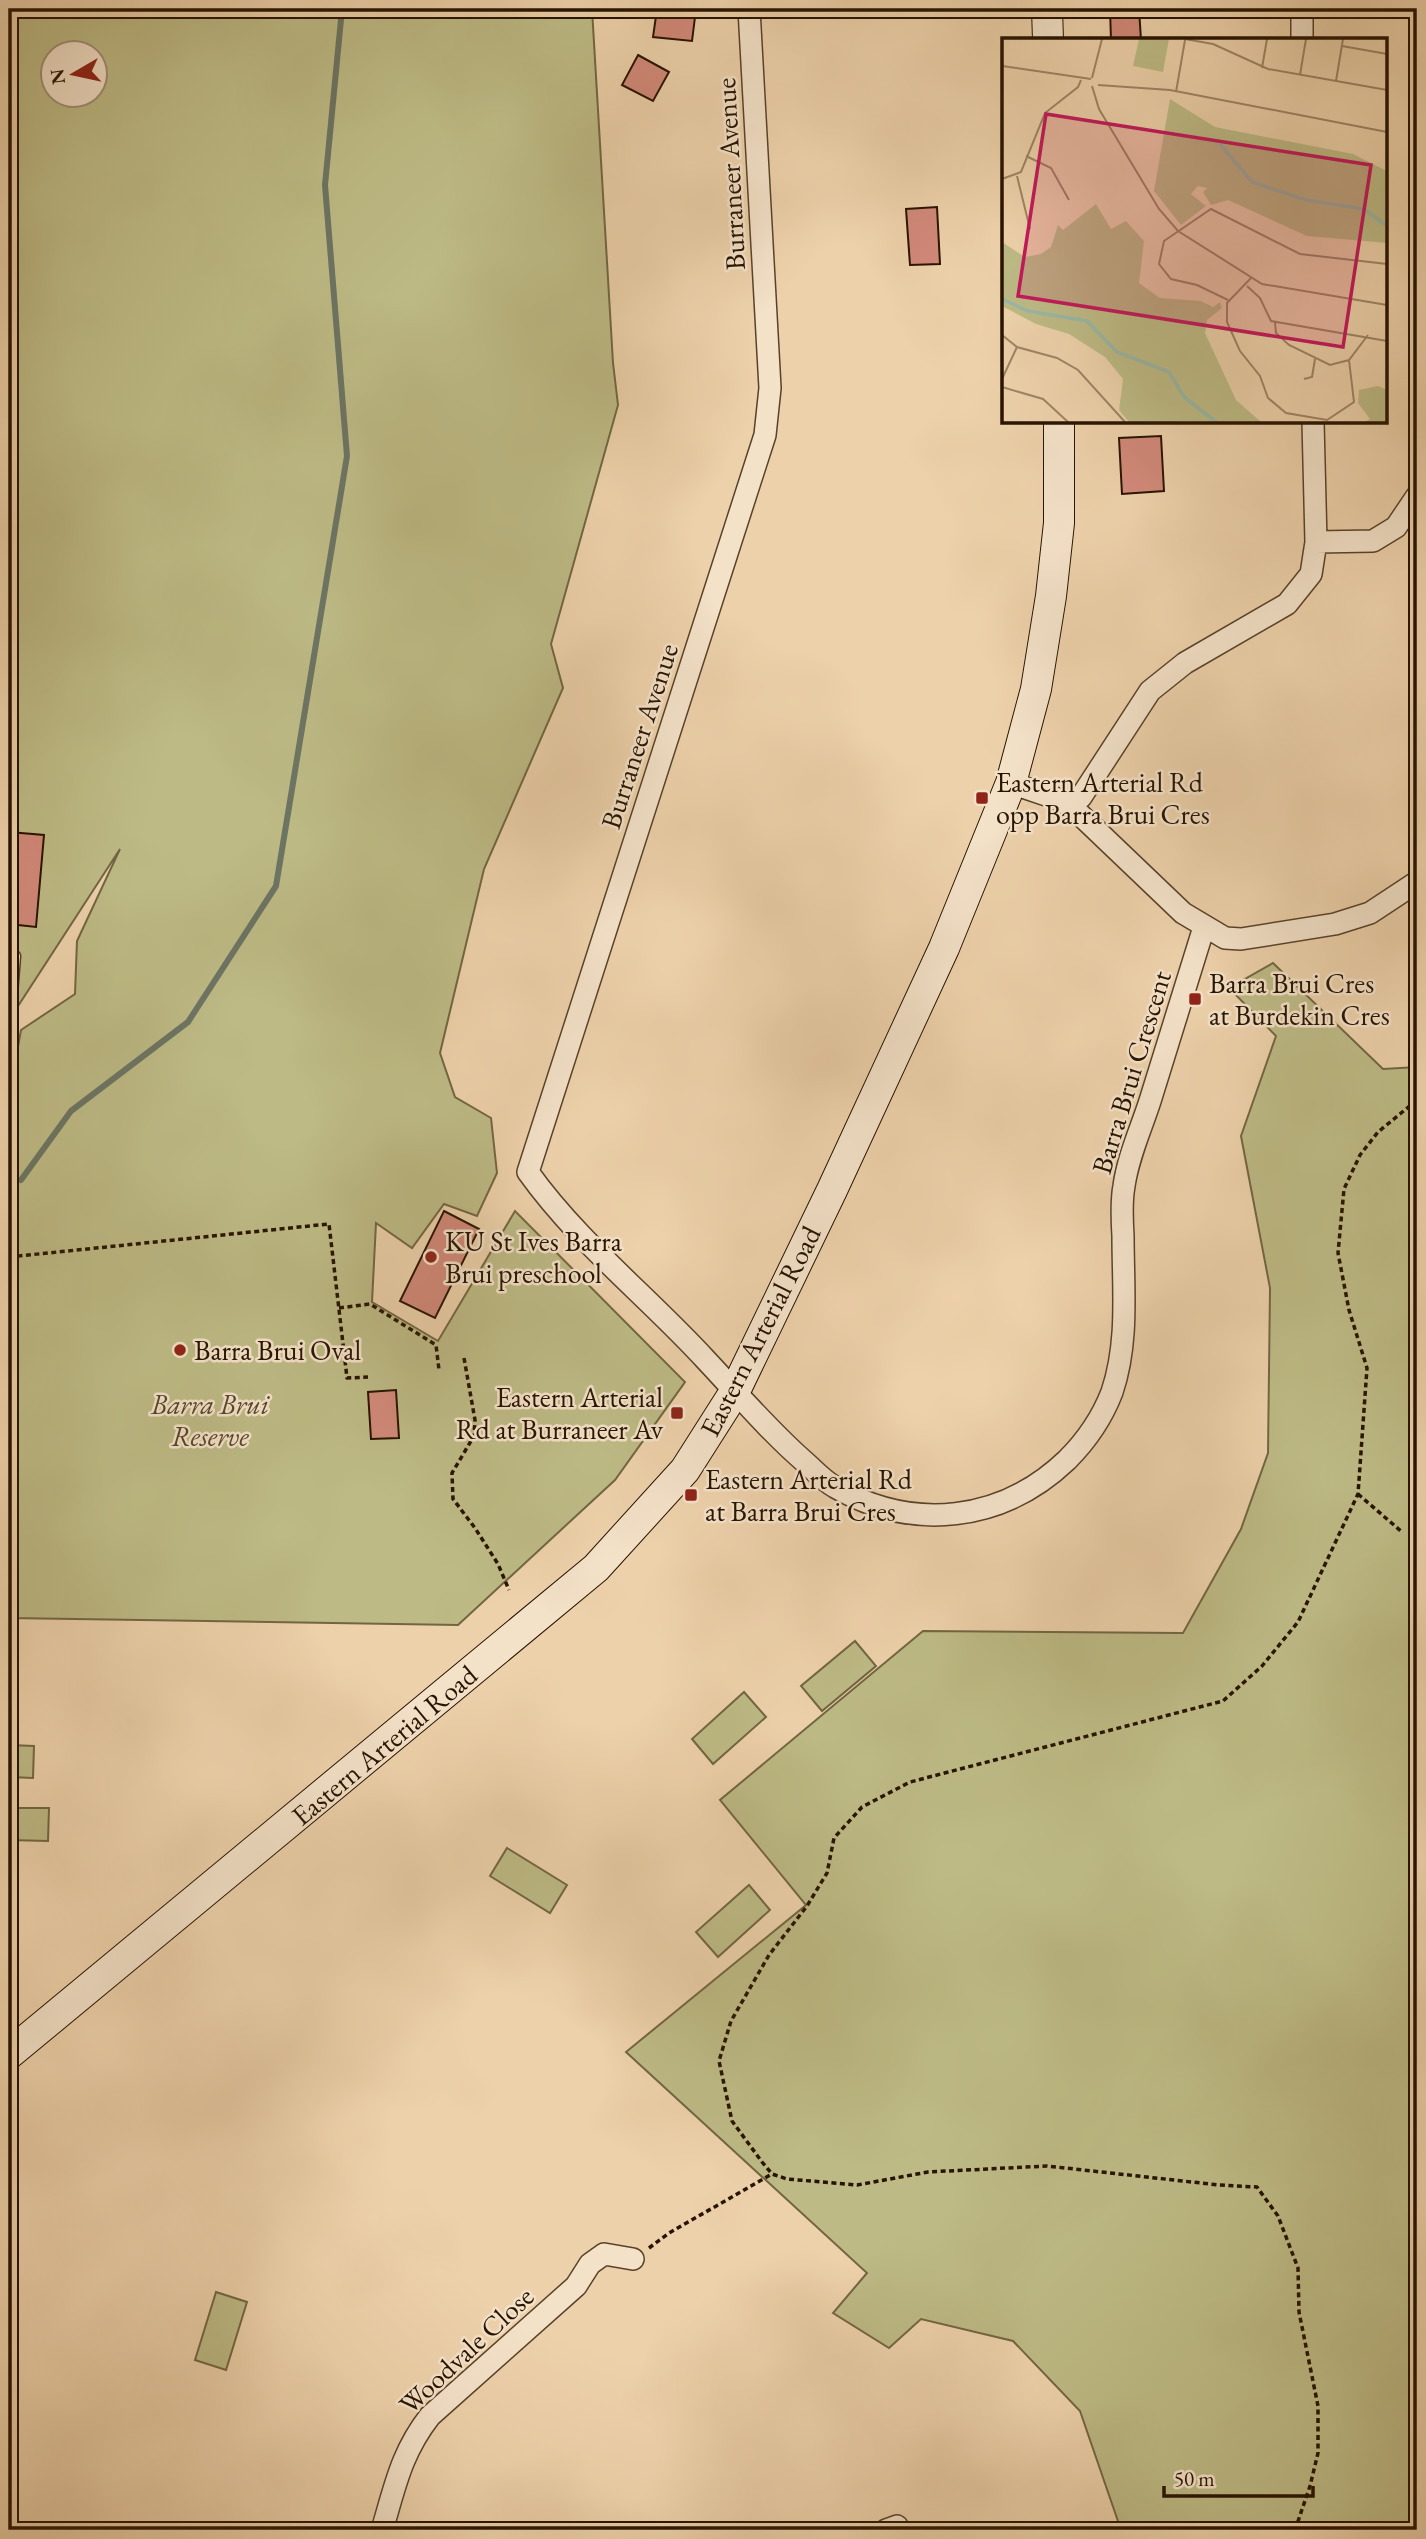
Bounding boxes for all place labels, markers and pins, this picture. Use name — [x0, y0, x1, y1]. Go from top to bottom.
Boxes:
place label: Eastern Arterial Rd opp Barra Brui Cres — [996, 764, 1210, 832]
marker: Eastern Arterial Rd opp Barra Brui Cres — [974, 790, 990, 806]
place label: Barra Brui Cres at Burdekin Cres — [1209, 965, 1390, 1033]
marker: Barra Brui Cres at Burdekin Cres — [1187, 991, 1203, 1007]
place label: KU St Ives Barra Brui preschool — [445, 1223, 623, 1291]
marker: KU St Ives Barra Brui preschool — [423, 1249, 439, 1265]
place label: Barra Brui Oval — [194, 1332, 361, 1368]
marker: Barra Brui Oval — [172, 1342, 188, 1358]
place label: Eastern Arterial Rd at Burraneer Av — [456, 1379, 664, 1447]
marker: Eastern Arterial Rd at Burraneer Av — [669, 1405, 685, 1421]
place label: Eastern Arterial Rd at Barra Brui Cres — [705, 1461, 913, 1529]
marker: Eastern Arterial Rd at Barra Brui Cres — [683, 1487, 699, 1503]

